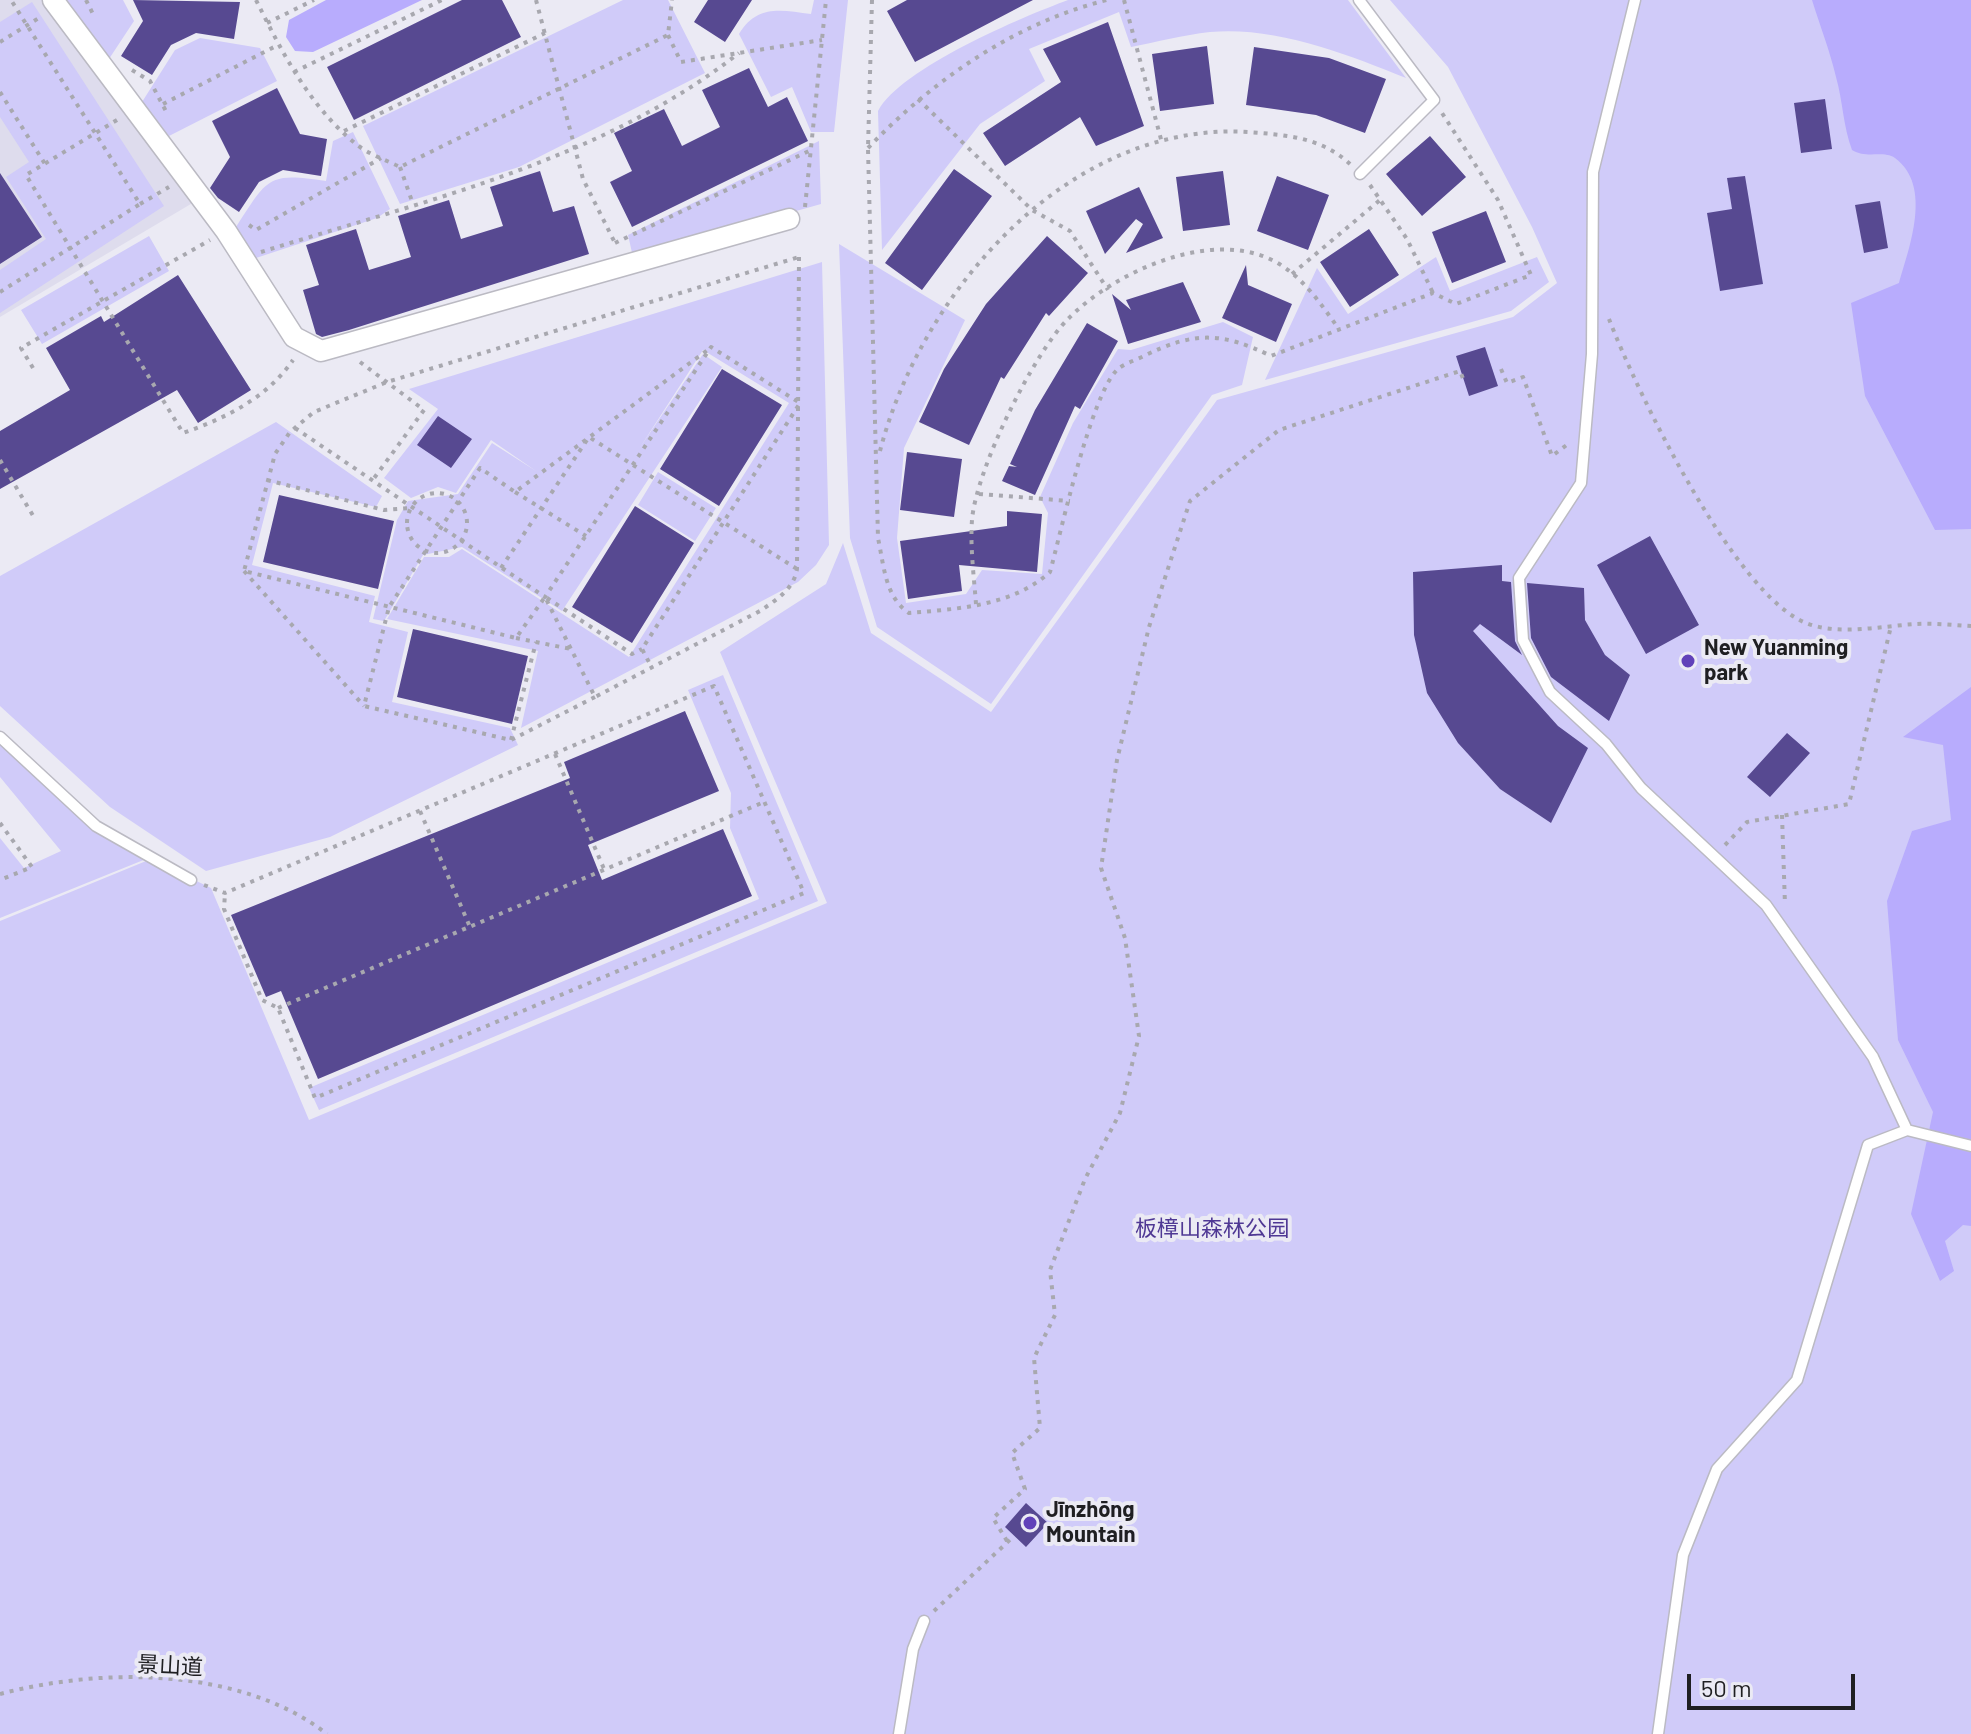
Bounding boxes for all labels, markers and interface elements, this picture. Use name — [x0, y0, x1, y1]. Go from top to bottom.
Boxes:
place label: New Yuanming park — [1704, 635, 1848, 686]
marker: New Yuanming park — [1679, 652, 1697, 670]
park label: 板樟山森林公园 — [1135, 1216, 1289, 1242]
place label: Jīnzhōng Mountain — [1046, 1497, 1136, 1548]
marker: Jīnzhōng Mountain — [1021, 1514, 1039, 1532]
street label: 景山道 — [136, 1651, 204, 1681]
scale bar — [1691, 1658, 1859, 1708]
text: 50 m — [1701, 1673, 1752, 1702]

